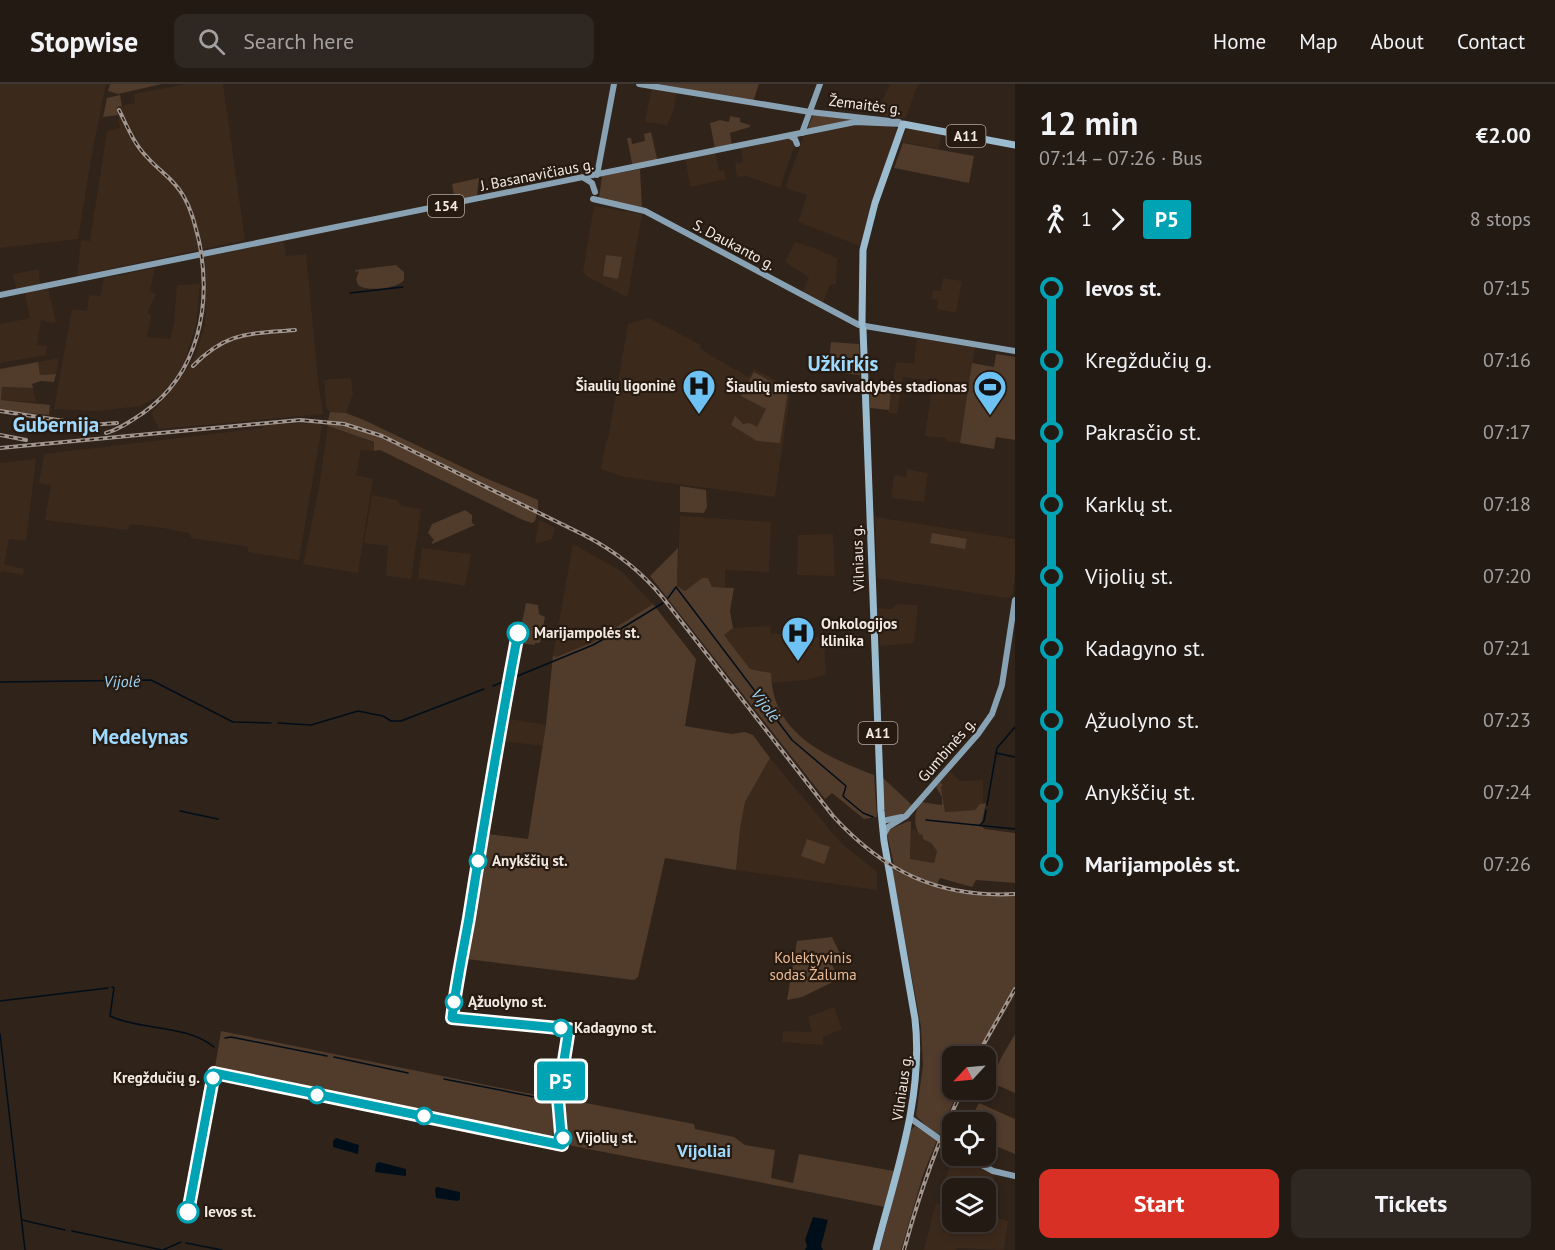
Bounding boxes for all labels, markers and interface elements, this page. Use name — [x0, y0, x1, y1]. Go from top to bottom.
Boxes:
search box — [174, 14, 594, 68]
text: Stopwise — [30, 23, 138, 60]
icon: search — [195, 25, 228, 58]
text: Search here — [243, 27, 354, 55]
text: Home — [1213, 28, 1266, 55]
text: Map — [1299, 28, 1338, 55]
text: About — [1371, 28, 1424, 55]
text: Contact — [1457, 28, 1525, 55]
street label: Žemaitės g. — [828, 91, 902, 118]
text: 12 min — [1039, 101, 1138, 144]
text: €2.00 — [1476, 121, 1531, 149]
road number: A11 — [946, 125, 986, 147]
text: 07:14 – 07:26 · Bus — [1039, 145, 1203, 171]
street label: J. Basanavičiaus g. — [478, 154, 595, 195]
road number: 154 — [428, 195, 464, 217]
icon: walk — [1039, 203, 1072, 236]
icon: forward — [1101, 203, 1134, 236]
text: 1 — [1081, 206, 1092, 232]
text: P5 — [1155, 206, 1179, 233]
text: 8 stops — [1470, 206, 1531, 232]
street label: S. Daukanto g. — [690, 215, 779, 274]
text: Ievos st. — [1085, 274, 1162, 302]
text: 07:15 — [1483, 275, 1531, 301]
text: Kregždučių g. — [1085, 346, 1212, 374]
text: 07:16 — [1483, 347, 1531, 373]
district label: Užkirkis — [808, 350, 879, 377]
hospital icon: Šiaulių ligoninė — [681, 368, 717, 415]
sports icon: Šiaulių miesto savivaldybės stadionas — [972, 369, 1008, 416]
place label: Šiaulių ligoninė — [576, 376, 676, 395]
place label: Šiaulių miesto savivaldybės stadionas — [726, 377, 967, 396]
district label: Gubernija — [13, 411, 99, 438]
text: Pakrasčio st. — [1085, 418, 1201, 446]
text: 07:17 — [1483, 419, 1531, 445]
text: Karklų st. — [1085, 490, 1173, 518]
text: 07:18 — [1483, 491, 1531, 517]
street label: Vilniaus g. — [847, 525, 868, 592]
text: Vijolių st. — [1085, 562, 1173, 590]
text: 07:20 — [1483, 563, 1531, 589]
place label: Onkologijos klinika — [821, 614, 897, 650]
hospital icon: Onkologijos klinika — [780, 615, 816, 662]
marker: Marijampolės st. — [507, 622, 529, 644]
place label: Marijampolės st. — [534, 623, 640, 642]
text: Kadagyno st. — [1085, 634, 1205, 662]
text: 07:21 — [1483, 635, 1531, 661]
water label: Vijolė — [104, 671, 141, 691]
water label: Vijolė — [747, 684, 785, 726]
text: Ąžuolyno st. — [1085, 706, 1199, 734]
text: 07:23 — [1483, 707, 1531, 733]
street label: Gumbinės g. — [914, 714, 980, 786]
road number: A11 — [858, 722, 898, 744]
district label: Medelynas — [92, 723, 188, 750]
text: Anykščių st. — [1085, 778, 1195, 806]
text: 07:24 — [1483, 779, 1531, 805]
text: Marijampolės st. — [1085, 850, 1240, 878]
place label: Anykščių st. — [492, 851, 568, 870]
text: 07:26 — [1483, 851, 1531, 877]
marker: Anykščių st. — [469, 852, 487, 870]
park label: Kolektyvinis sodas Žaluma — [769, 948, 857, 984]
place label: Ąžuolyno st. — [468, 992, 547, 1011]
marker: Ąžuolyno st. — [445, 993, 463, 1011]
place label: Kadagyno st. — [574, 1018, 657, 1037]
marker: Kadagyno st. — [552, 1019, 570, 1037]
north arrow — [942, 1046, 996, 1100]
map controls — [942, 1046, 996, 1232]
street label: Vilniaus g. — [887, 1054, 916, 1123]
line badge: P5 — [534, 1062, 588, 1100]
place label: Kregždučių g. — [113, 1068, 200, 1087]
text: P5 — [549, 1068, 573, 1095]
marker: Kregždučių g. — [204, 1069, 222, 1087]
unlabelled marker — [308, 1086, 326, 1104]
unlabelled marker — [415, 1107, 433, 1125]
button: locate — [942, 1112, 996, 1166]
place label: Vijolių st. — [575, 1128, 637, 1147]
marker: Vijolių st. — [554, 1129, 572, 1147]
district label: Vijoliai — [676, 1139, 731, 1162]
button: Start — [1039, 1169, 1279, 1238]
button: Tickets — [1291, 1169, 1531, 1238]
button: layers — [942, 1178, 996, 1232]
marker: Ievos st. — [177, 1201, 199, 1223]
place label: Ievos st. — [204, 1202, 256, 1221]

